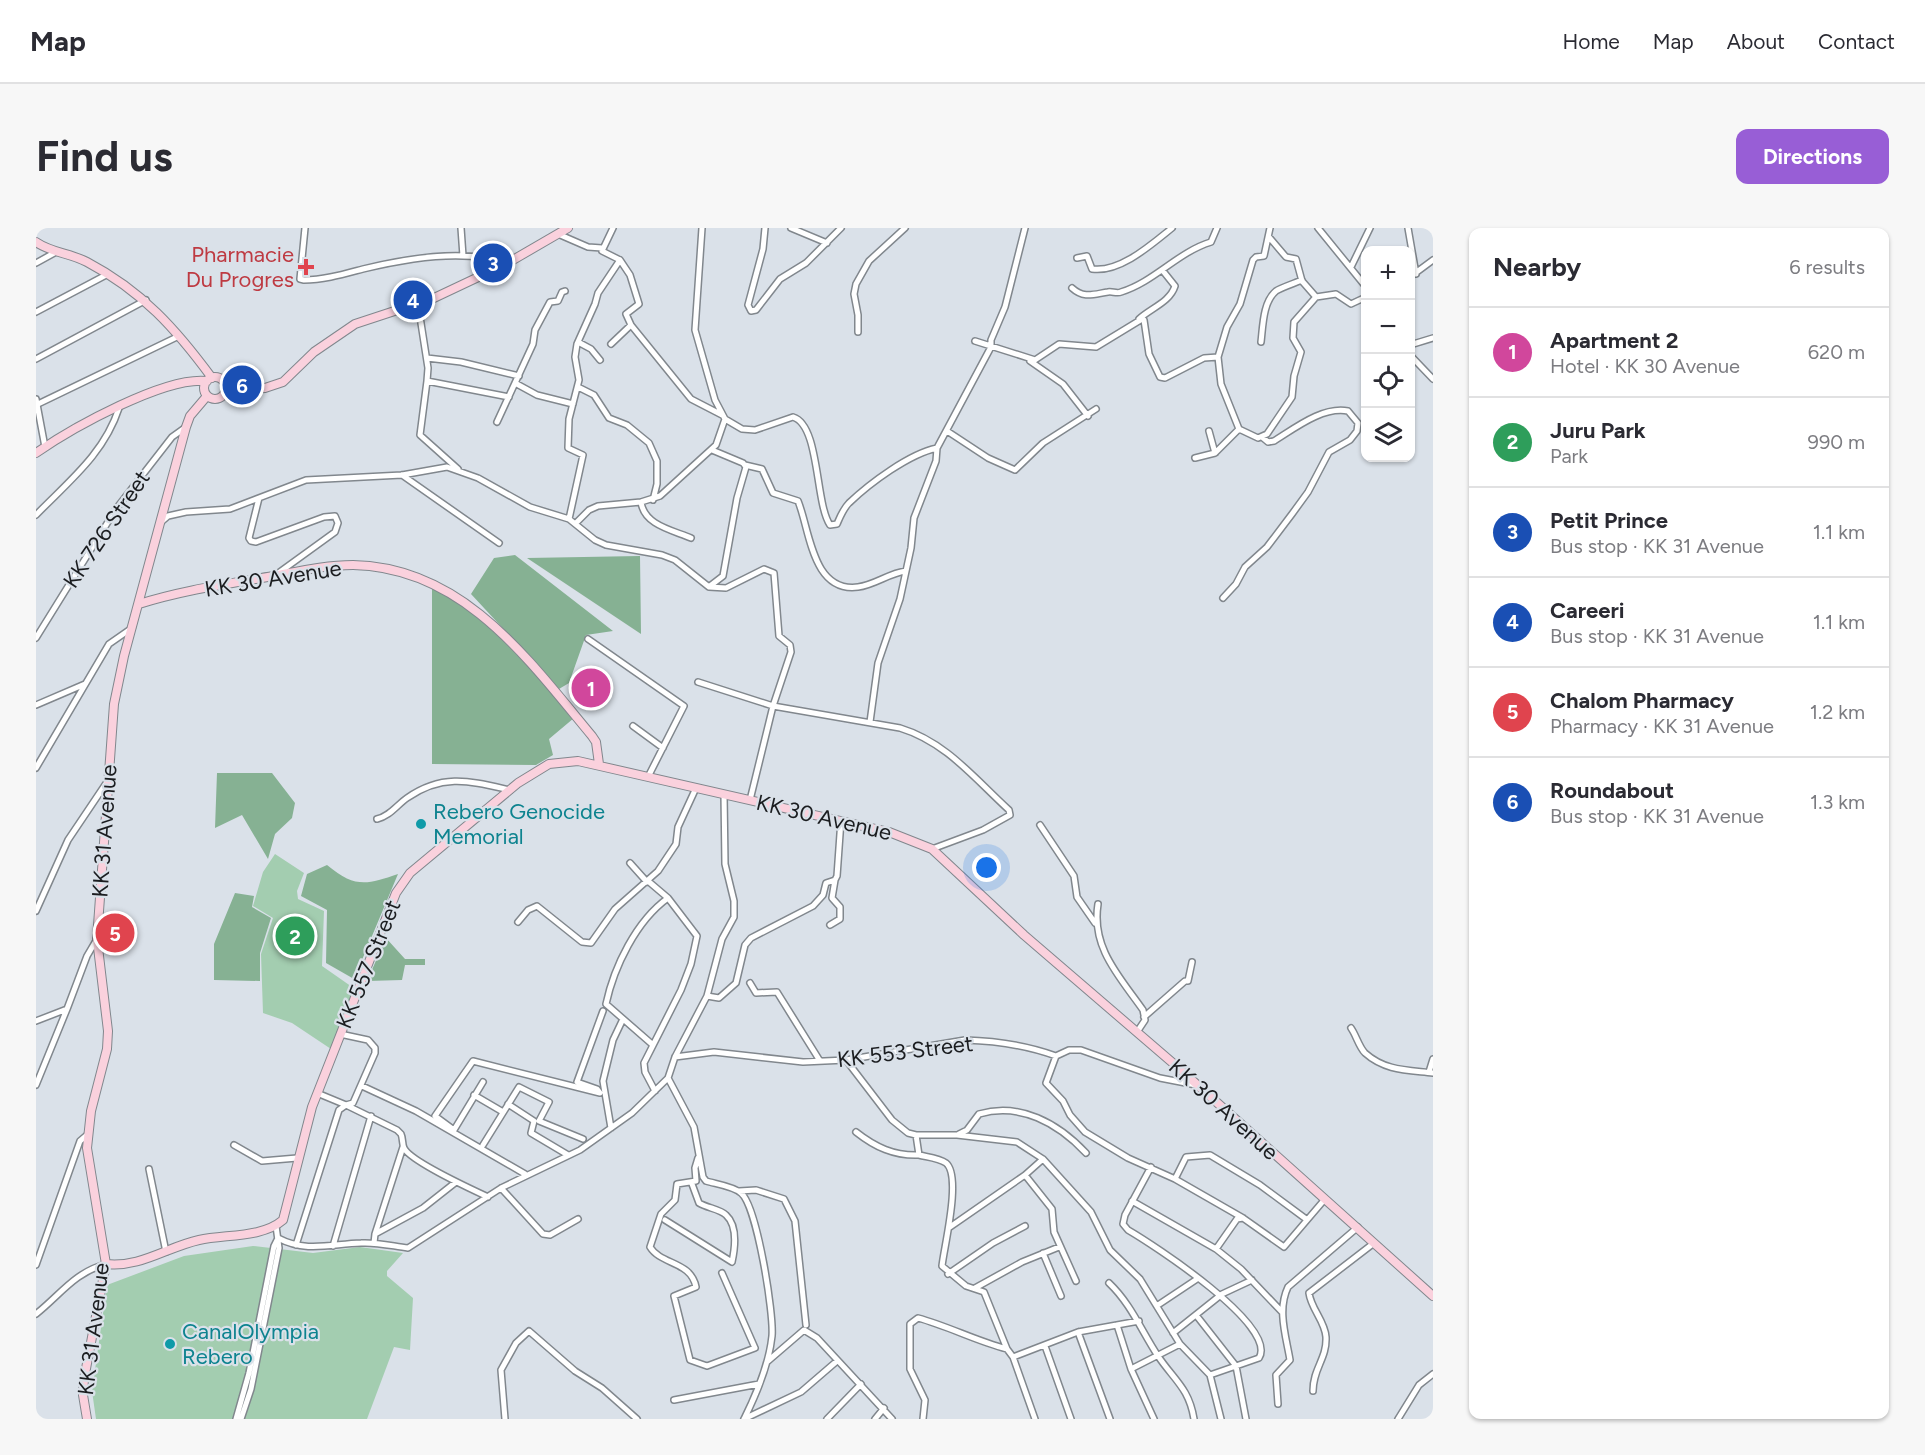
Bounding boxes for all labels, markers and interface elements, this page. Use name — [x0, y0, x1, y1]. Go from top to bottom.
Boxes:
text: Map — [30, 24, 86, 58]
text: Home — [1563, 29, 1620, 54]
text: Map — [1653, 29, 1694, 54]
text: About — [1727, 29, 1785, 54]
text: Contact — [1818, 29, 1895, 54]
button: Directions — [1736, 129, 1889, 184]
text: Find us — [36, 131, 173, 182]
pin: 3 — [474, 240, 512, 285]
place label: Pharmacie Du Progres — [186, 241, 294, 293]
map controls — [1361, 246, 1415, 462]
button: + — [1361, 246, 1415, 300]
text: Nearby — [1493, 251, 1581, 283]
text: 6 results — [1789, 255, 1865, 279]
marker: Pharmacie Du Progres — [299, 260, 313, 274]
pin: 4 — [394, 278, 433, 322]
button: − — [1361, 300, 1415, 354]
text: Apartment 2 — [1550, 327, 1679, 354]
text: 1 — [1508, 340, 1517, 364]
text: 620 m — [1808, 340, 1865, 364]
button: locate — [1361, 354, 1415, 408]
text: Hotel · KK 30 Avenue — [1550, 354, 1740, 378]
pin: 6 — [222, 362, 262, 408]
button: layers — [1361, 408, 1415, 462]
text: Juru Park — [1550, 417, 1646, 444]
text: 2 — [1507, 430, 1518, 454]
text: 990 m — [1808, 430, 1865, 454]
text: Park — [1550, 444, 1588, 468]
street label: KK 726 Street — [57, 465, 156, 593]
text: Petit Prince — [1550, 507, 1668, 534]
text: 3 — [1507, 520, 1518, 544]
text: 1.1 km — [1813, 520, 1865, 544]
text: Bus stop · KK 31 Avenue — [1550, 534, 1764, 558]
street label: KK 30 Avenue — [203, 554, 343, 603]
text: Careeri — [1550, 597, 1625, 624]
text: 4 — [1506, 610, 1519, 634]
text: 1.1 km — [1813, 610, 1865, 634]
text: Bus stop · KK 31 Avenue — [1550, 624, 1764, 648]
pin: 1 — [572, 666, 610, 710]
text: Chalom Pharmacy — [1550, 687, 1734, 714]
text: 5 — [1507, 700, 1518, 724]
text: 1.2 km — [1810, 700, 1865, 724]
text: Pharmacy · KK 31 Avenue — [1550, 714, 1774, 738]
street label: KK 31 Avenue — [86, 764, 123, 898]
text: Roundabout — [1550, 777, 1674, 804]
street label: KK 30 Avenue — [754, 789, 894, 846]
text: 6 — [1507, 790, 1518, 814]
text: 1.3 km — [1810, 790, 1865, 814]
place label: Rebero Genocide Memorial — [433, 798, 605, 850]
text: Bus stop · KK 31 Avenue — [1550, 804, 1764, 828]
marker: Rebero Genocide Memorial — [414, 817, 428, 831]
your location — [972, 853, 1001, 882]
street label: KK 557 Street — [330, 896, 407, 1032]
pin: 5 — [96, 910, 134, 956]
pin: 2 — [276, 914, 314, 958]
street label: KK 553 Street — [836, 1030, 974, 1073]
street label: KK 30 Avenue — [1163, 1053, 1284, 1166]
street label: KK 31 Avenue — [72, 1261, 115, 1397]
place label: CanalOlympia Rebero — [182, 1318, 319, 1370]
marker: CanalOlympia Rebero — [163, 1337, 177, 1351]

